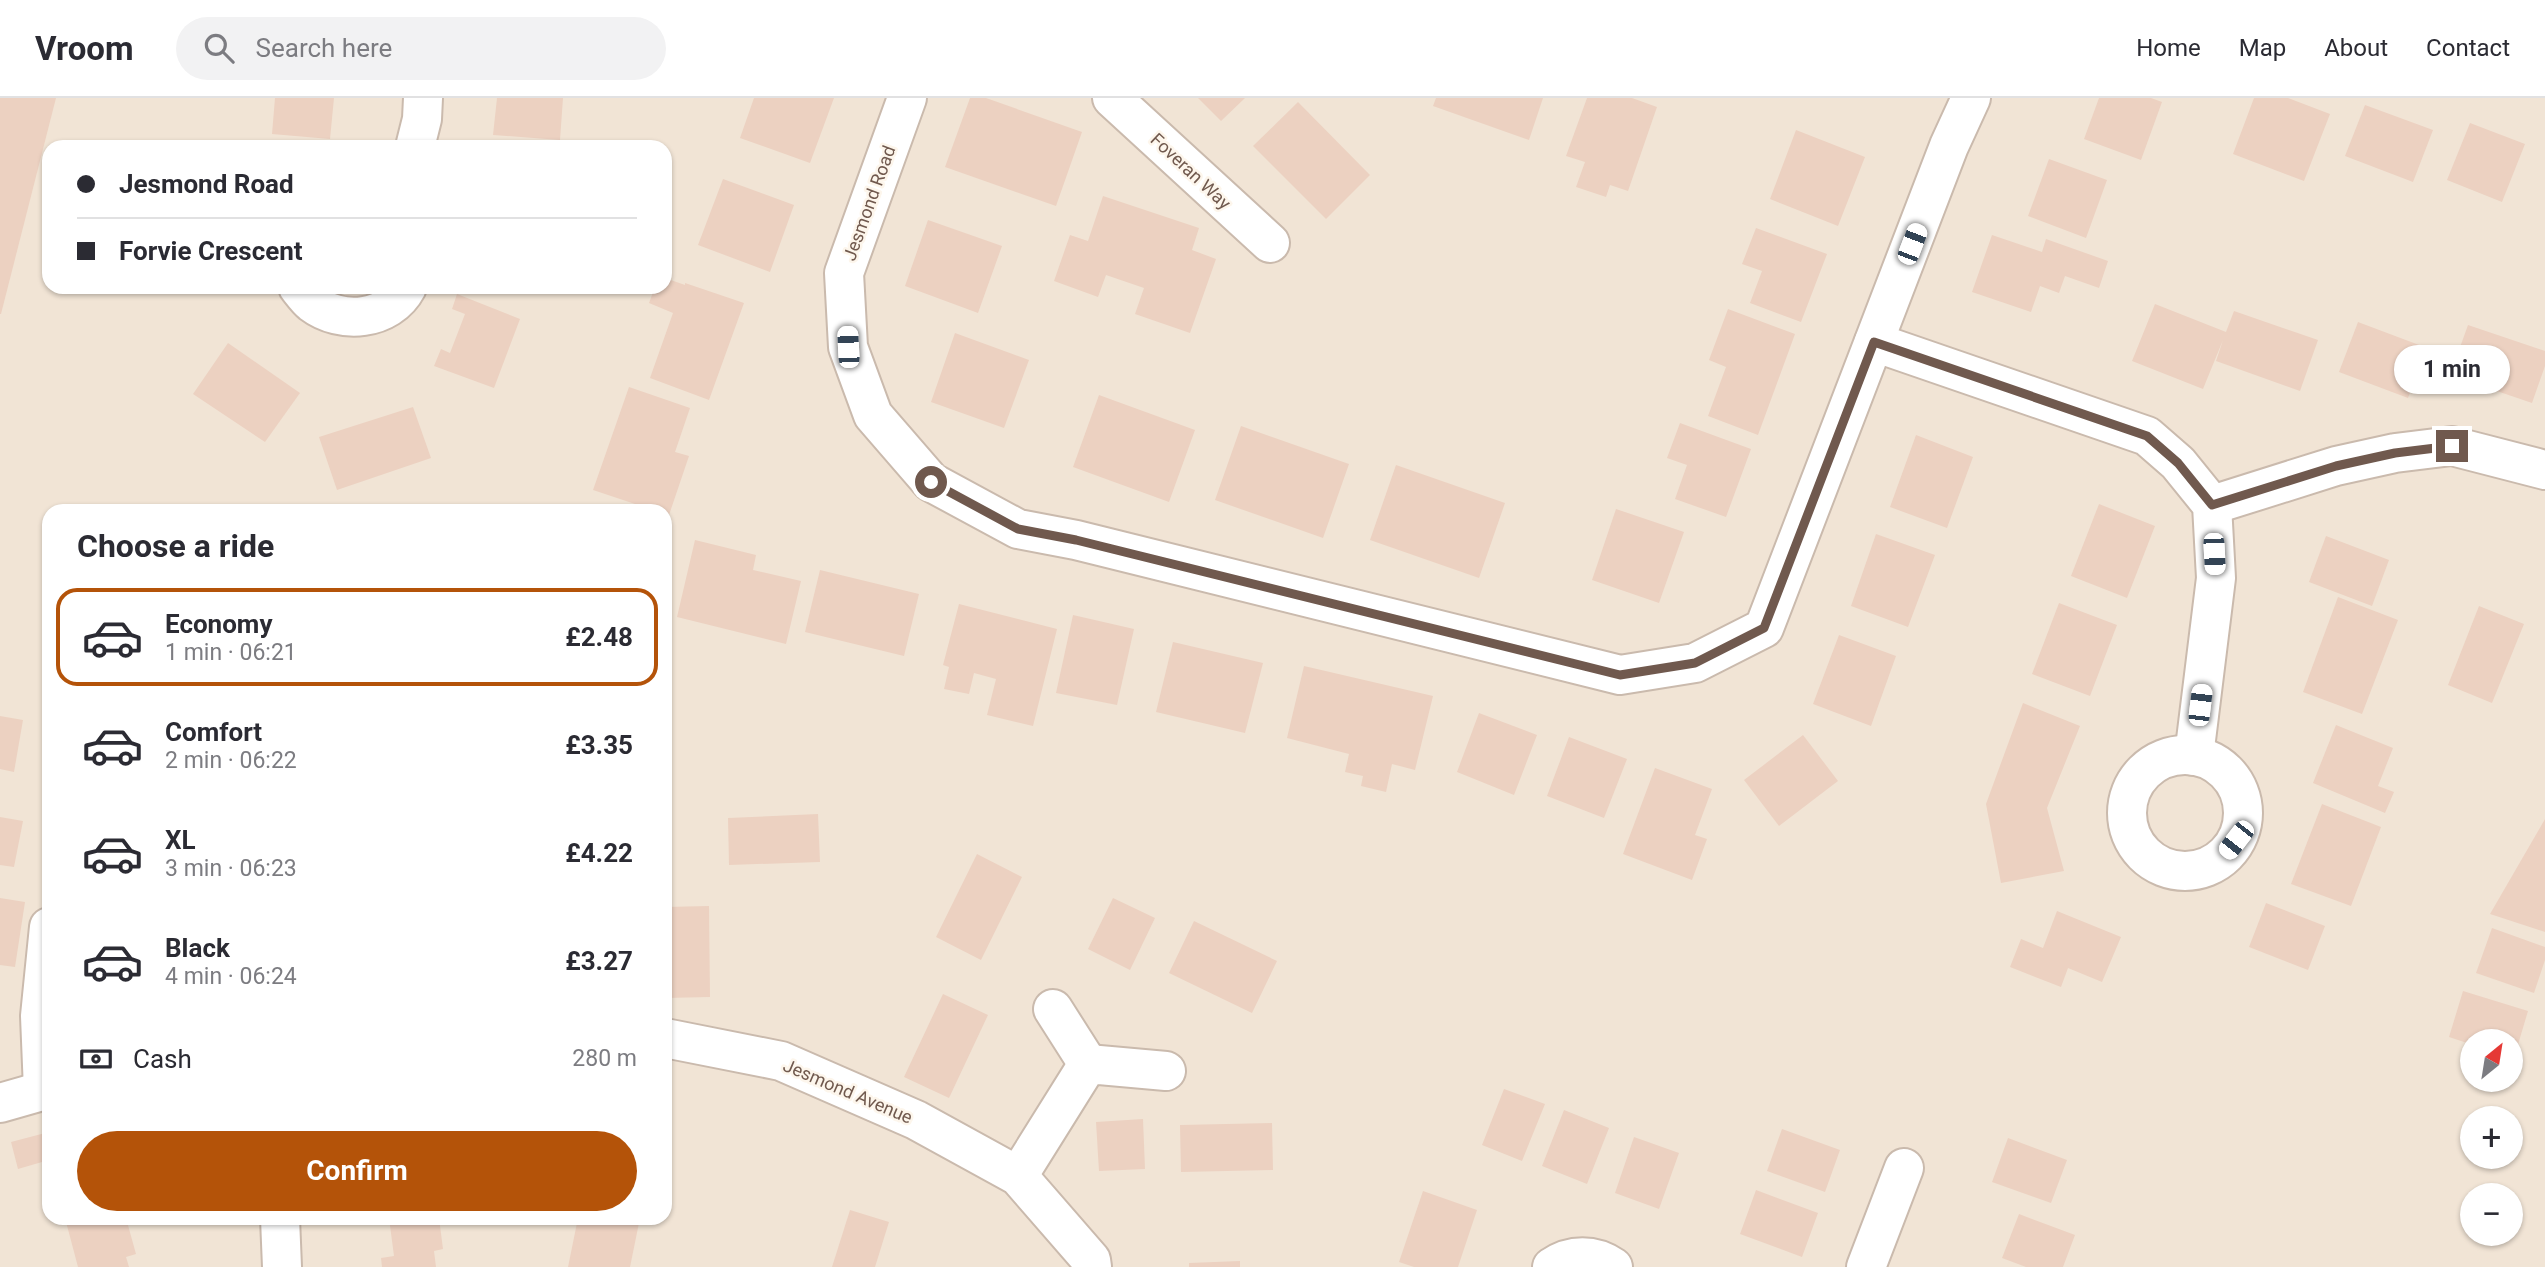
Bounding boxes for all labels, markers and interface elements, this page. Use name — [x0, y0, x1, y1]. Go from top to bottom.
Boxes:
search box — [176, 17, 666, 80]
text: Vroom — [35, 29, 134, 68]
icon: search — [200, 29, 238, 67]
text: Search here — [256, 33, 392, 63]
text: Home — [2136, 34, 2201, 62]
text: Map — [2239, 34, 2286, 62]
text: About — [2324, 34, 2388, 62]
text: Contact — [2426, 34, 2510, 62]
street label: Foveran Way — [1147, 129, 1236, 214]
street label: Jesmond Road — [838, 143, 900, 263]
text: Jesmond Road — [119, 169, 294, 199]
car — [1895, 221, 1930, 267]
text: Forvie Crescent — [119, 236, 303, 266]
car — [837, 325, 860, 369]
callout: 1 min — [2394, 344, 2510, 394]
text: 1 min — [2423, 356, 2481, 383]
route end — [2436, 430, 2468, 462]
route start — [915, 466, 947, 498]
text: Choose a ride — [77, 527, 274, 565]
car — [2203, 532, 2226, 576]
icon: car — [81, 606, 144, 669]
text: Economy — [165, 609, 272, 639]
text: £2.48 — [565, 622, 633, 652]
text: 1 min · 06:21 — [165, 639, 297, 666]
car — [2188, 683, 2213, 727]
icon: car — [81, 714, 144, 777]
text: Comfort — [165, 717, 262, 747]
text: £3.35 — [565, 730, 633, 760]
text: 2 min · 06:22 — [165, 747, 297, 774]
car — [2215, 817, 2258, 863]
icon: car — [81, 822, 144, 885]
text: XL — [165, 825, 196, 855]
text: £4.22 — [565, 838, 633, 868]
text: 3 min · 06:23 — [165, 855, 297, 882]
icon: car — [81, 930, 144, 993]
text: Black — [165, 933, 230, 963]
text: £3.27 — [565, 946, 633, 976]
text: 4 min · 06:24 — [165, 963, 297, 990]
north arrow — [2460, 1029, 2524, 1092]
map controls — [2460, 1029, 2523, 1246]
icon: cash — [77, 1040, 115, 1078]
text: Cash — [133, 1044, 192, 1074]
text: 280 m — [572, 1045, 637, 1072]
street label: Jesmond Avenue — [780, 1054, 916, 1128]
button: + — [2460, 1106, 2523, 1169]
button: Confirm — [77, 1131, 637, 1211]
button: − — [2460, 1183, 2523, 1246]

